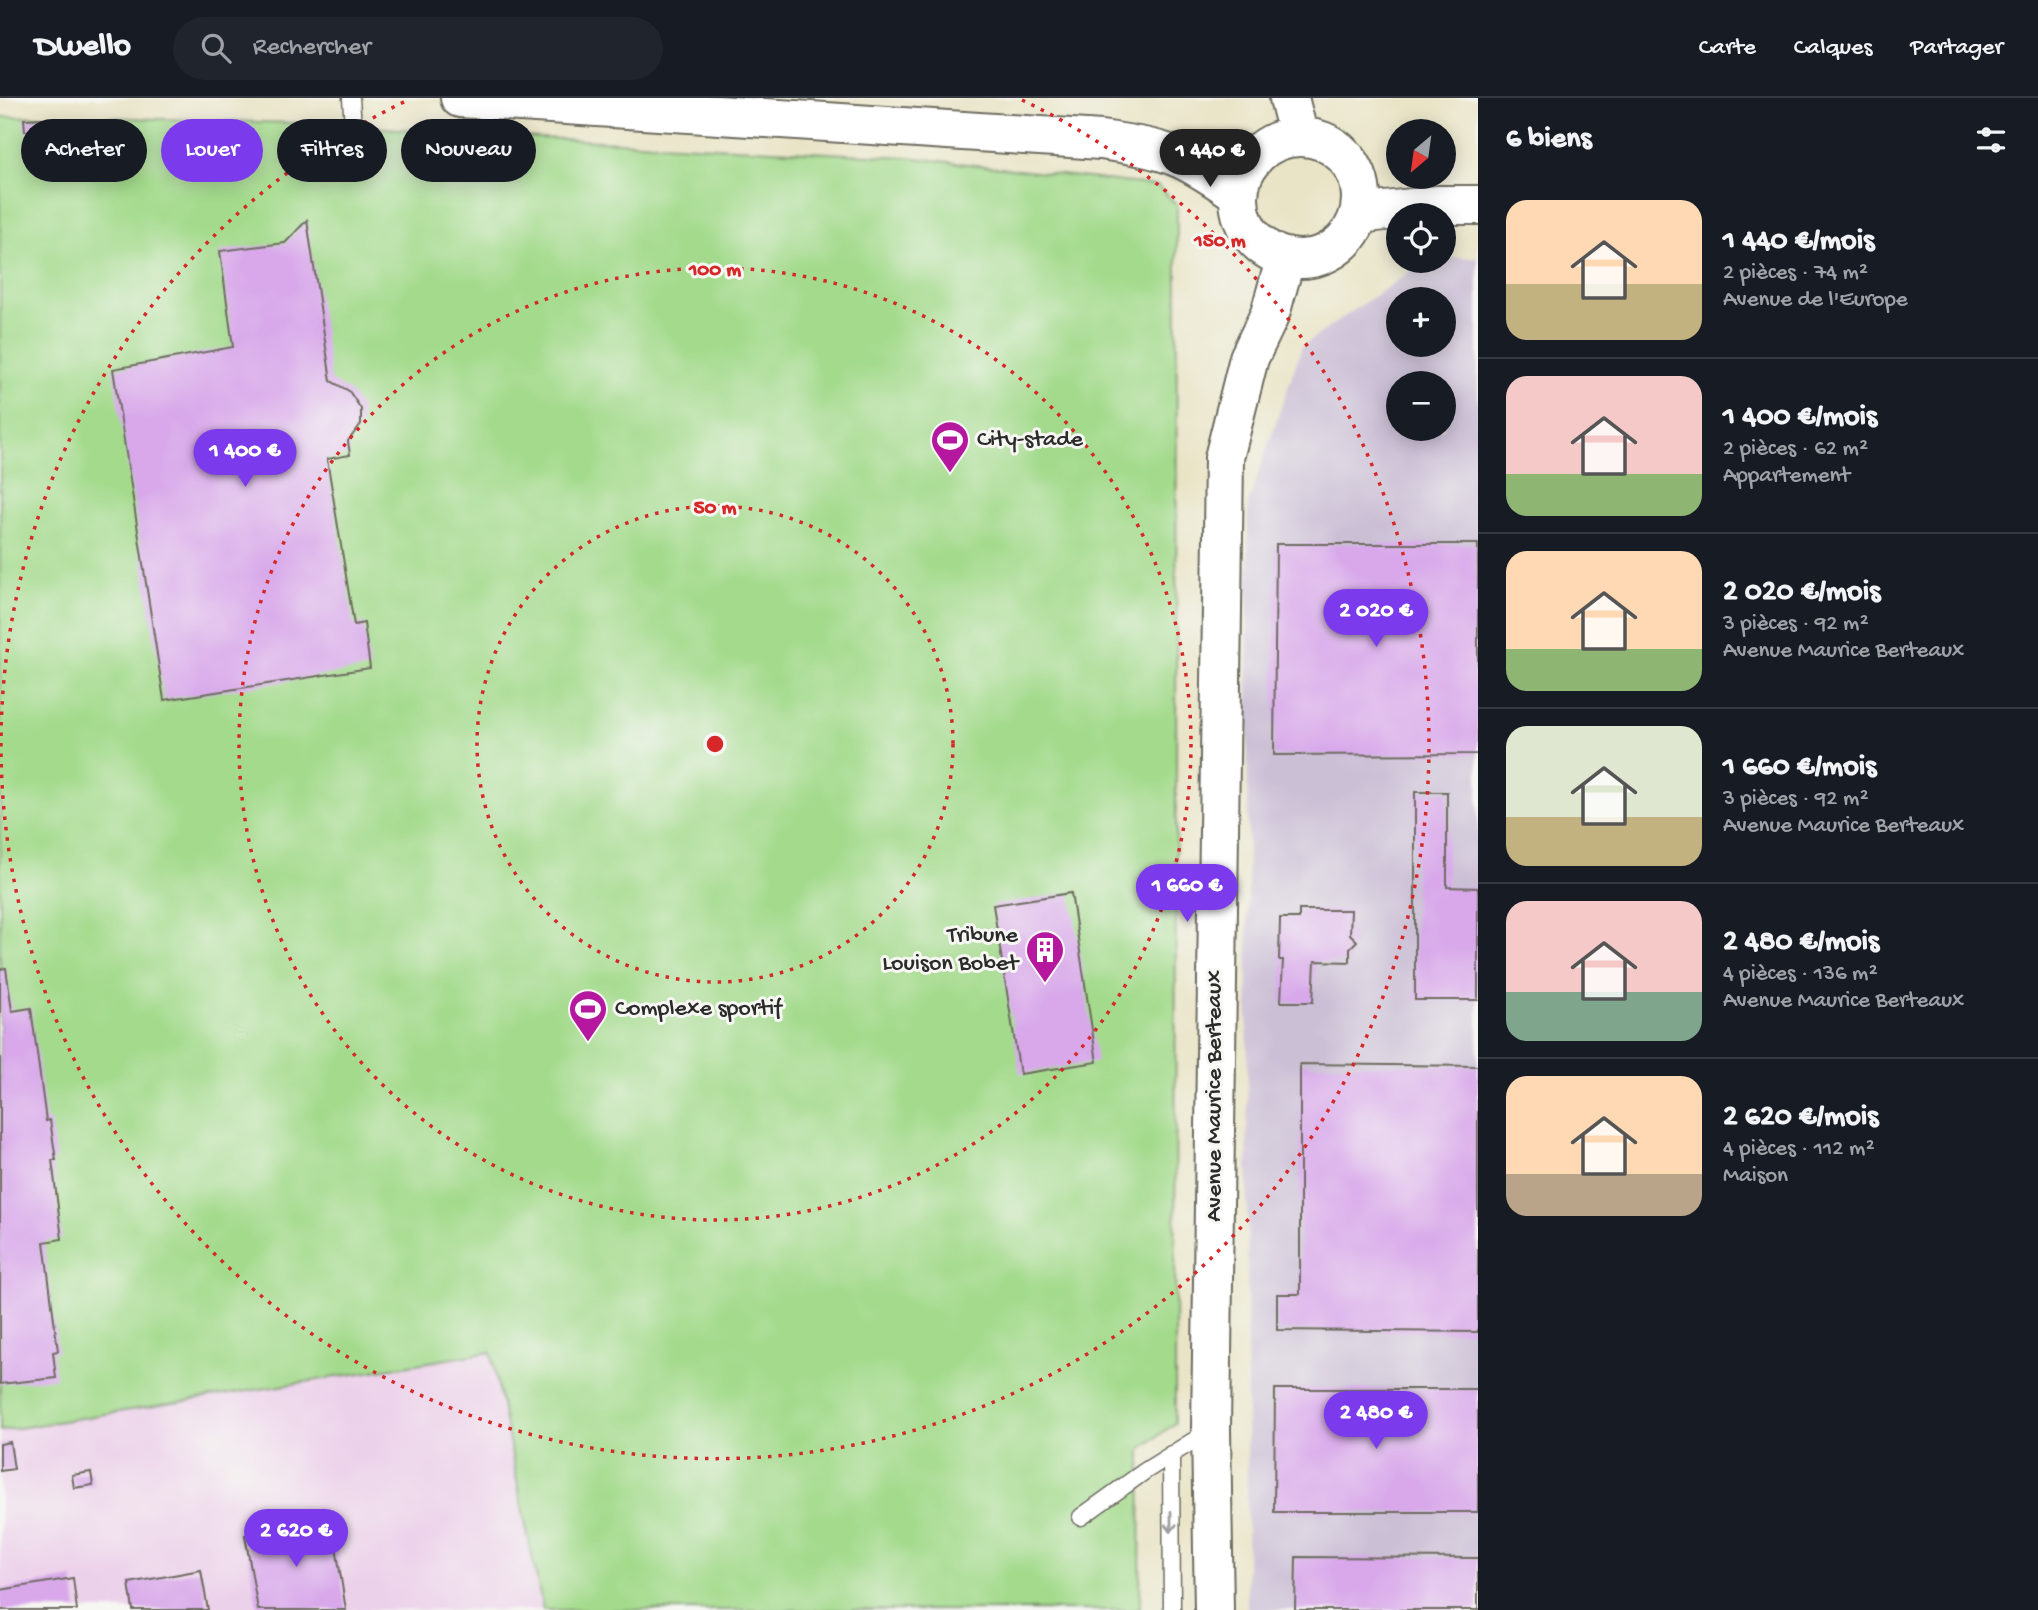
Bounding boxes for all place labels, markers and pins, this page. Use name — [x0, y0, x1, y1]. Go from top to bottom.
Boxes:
pin: 1 440 € — [1145, 130, 1275, 189]
sports icon: City-stade — [929, 419, 971, 474]
place label: City-stade — [977, 426, 1083, 455]
pin: 1 400 € — [180, 430, 310, 489]
pin: 2 020 € — [1311, 589, 1441, 649]
centre of rings — [703, 732, 727, 756]
pin: 1 660 € — [1122, 864, 1252, 924]
place label: Tribune Louison Bobet — [882, 922, 1020, 979]
building icon: Tribune Louison Bobet — [1024, 929, 1066, 984]
sports icon: Complexe sportif — [567, 988, 609, 1043]
place label: Complexe sportif — [615, 995, 783, 1024]
pin: 2 480 € — [1311, 1392, 1441, 1451]
pin: 2 620 € — [231, 1510, 361, 1569]

